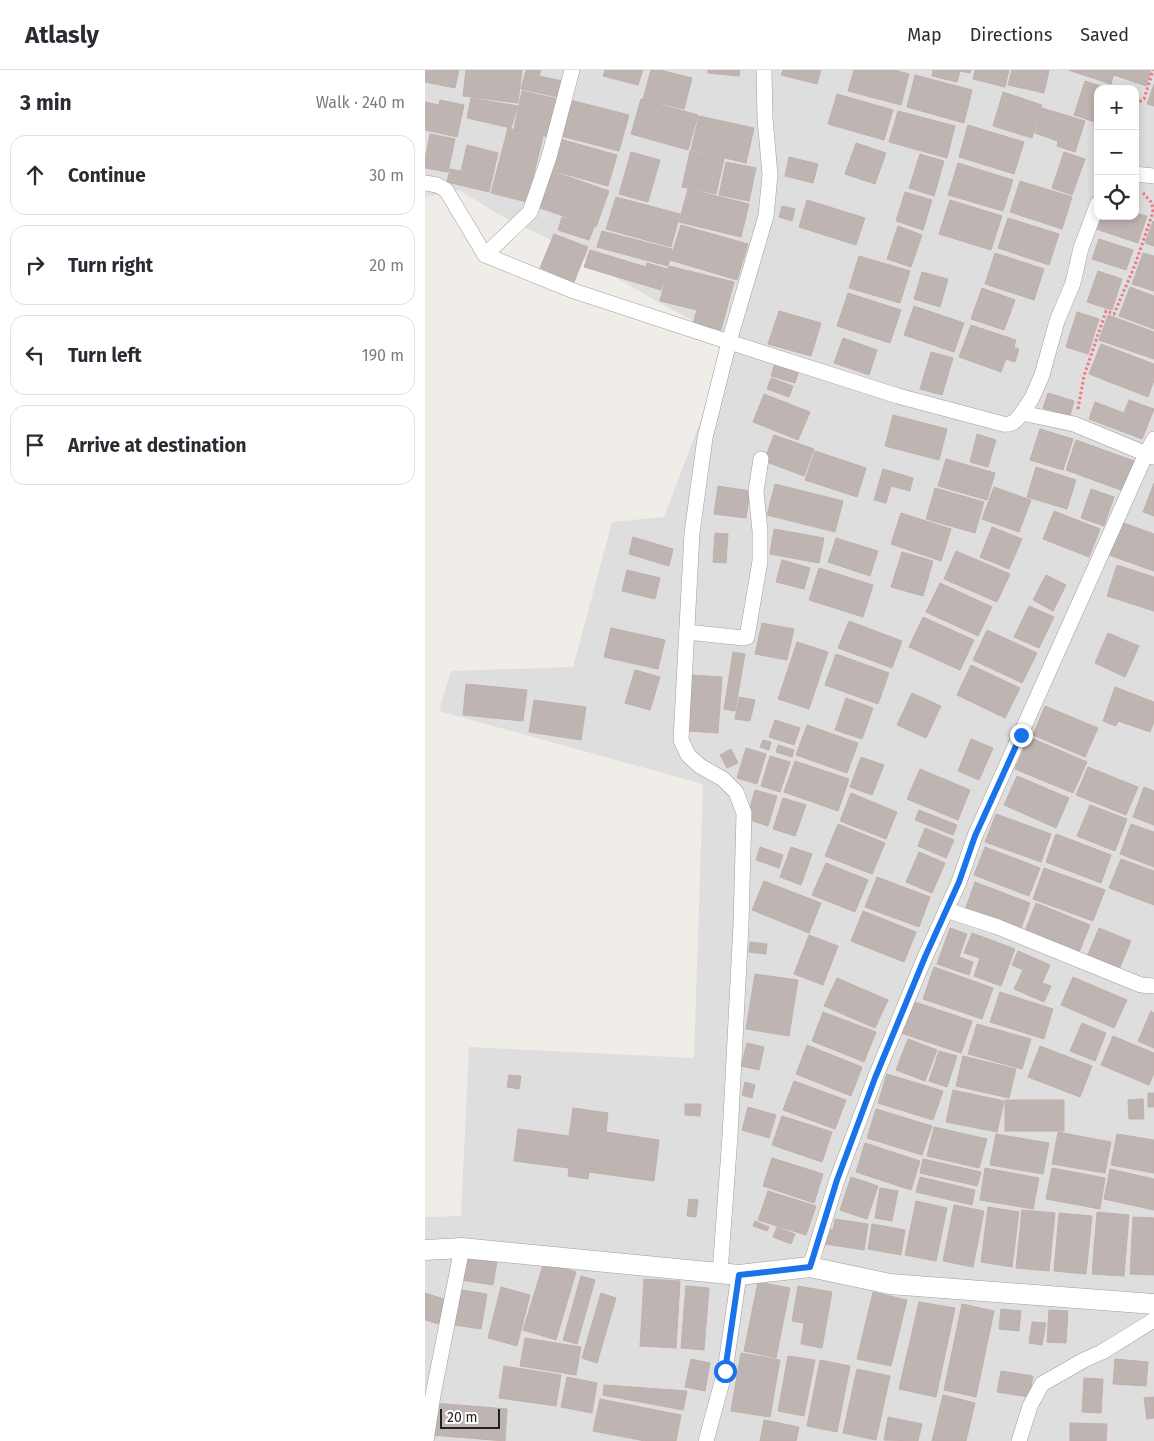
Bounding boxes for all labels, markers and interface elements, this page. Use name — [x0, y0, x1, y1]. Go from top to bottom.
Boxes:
text: Atlasly — [25, 21, 99, 49]
text: Map — [907, 24, 942, 46]
text: Directions — [970, 24, 1052, 46]
text: Saved — [1080, 24, 1129, 46]
map controls — [1094, 85, 1139, 220]
button: + — [1094, 85, 1139, 130]
text: 3 min — [20, 90, 72, 116]
text: Walk · 240 m — [316, 93, 405, 112]
button: − — [1094, 130, 1139, 175]
icon: ahead — [21, 161, 49, 189]
text: Continue — [68, 164, 146, 187]
text: 30 m — [369, 166, 404, 185]
button: locate — [1094, 175, 1139, 220]
icon: right — [21, 251, 49, 279]
text: Turn right — [68, 254, 153, 277]
text: 20 m — [369, 256, 404, 275]
icon: left — [21, 341, 49, 369]
text: Turn left — [68, 344, 142, 367]
text: 190 m — [362, 346, 404, 365]
icon: arrive — [21, 431, 49, 459]
text: Arrive at destination — [68, 434, 247, 457]
route end — [1010, 724, 1033, 747]
route start — [714, 1360, 737, 1383]
scale bar — [440, 1406, 500, 1429]
text: 20 m — [447, 1409, 477, 1426]

